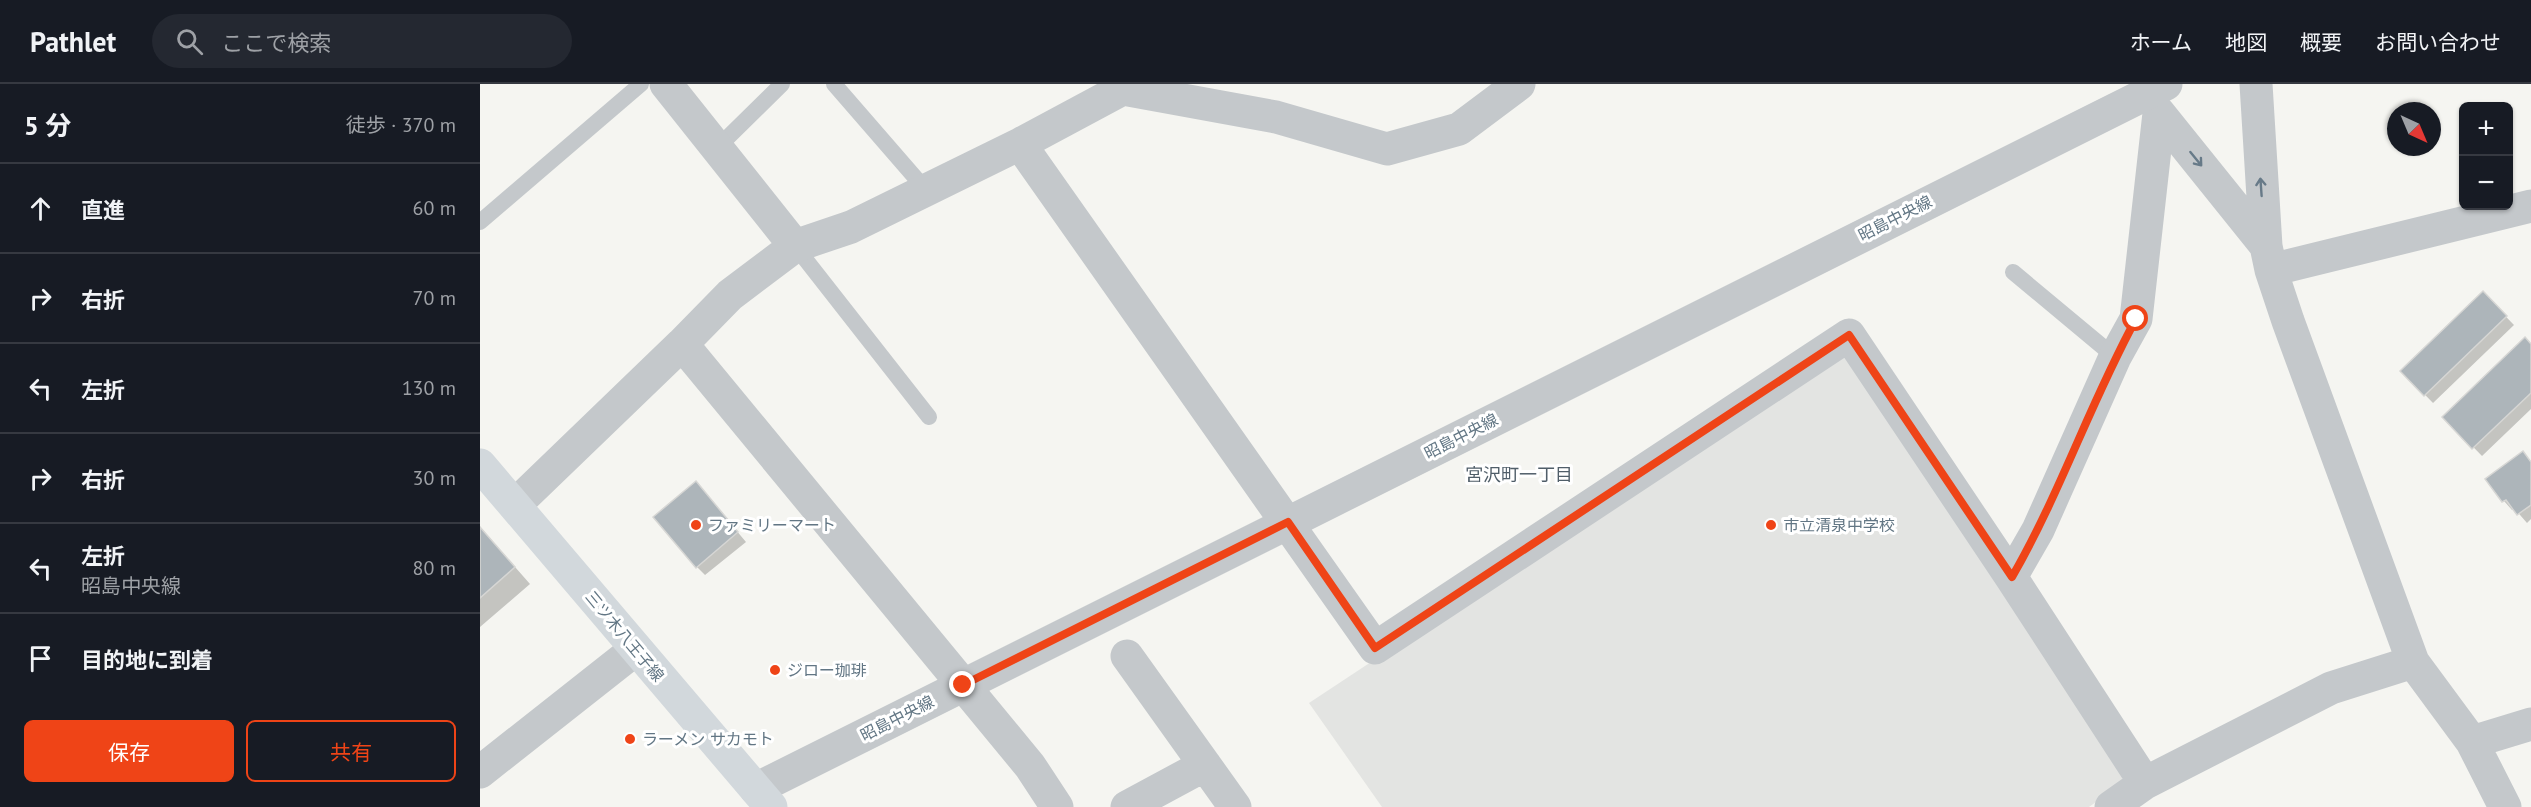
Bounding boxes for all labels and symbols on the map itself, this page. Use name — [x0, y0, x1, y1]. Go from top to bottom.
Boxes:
north arrow — [2387, 102, 2441, 156]
one-way arrow — [2189, 151, 2202, 167]
one-way arrow — [2255, 178, 2266, 198]
street label: 昭島中央線 — [1855, 191, 1935, 245]
route start — [2122, 305, 2148, 331]
street label: 昭島中央線 — [1421, 409, 1501, 463]
district label: 宮沢町一丁目 — [1465, 463, 1573, 486]
place label: ファミリーマート — [708, 515, 836, 535]
place label: 市立清泉中学校 — [1783, 515, 1895, 535]
marker: ファミリーマート — [689, 518, 703, 532]
marker: 市立清泉中学校 — [1764, 518, 1778, 532]
street label: 三ツ木八王子線 — [581, 587, 669, 685]
place label: ジロー珈琲 — [787, 660, 867, 680]
marker: ジロー珈琲 — [768, 663, 782, 677]
route end — [949, 671, 975, 697]
street label: 昭島中央線 — [857, 691, 937, 745]
place label: ラーメン サカモト — [642, 729, 774, 749]
marker: ラーメン サカモト — [623, 732, 637, 746]

